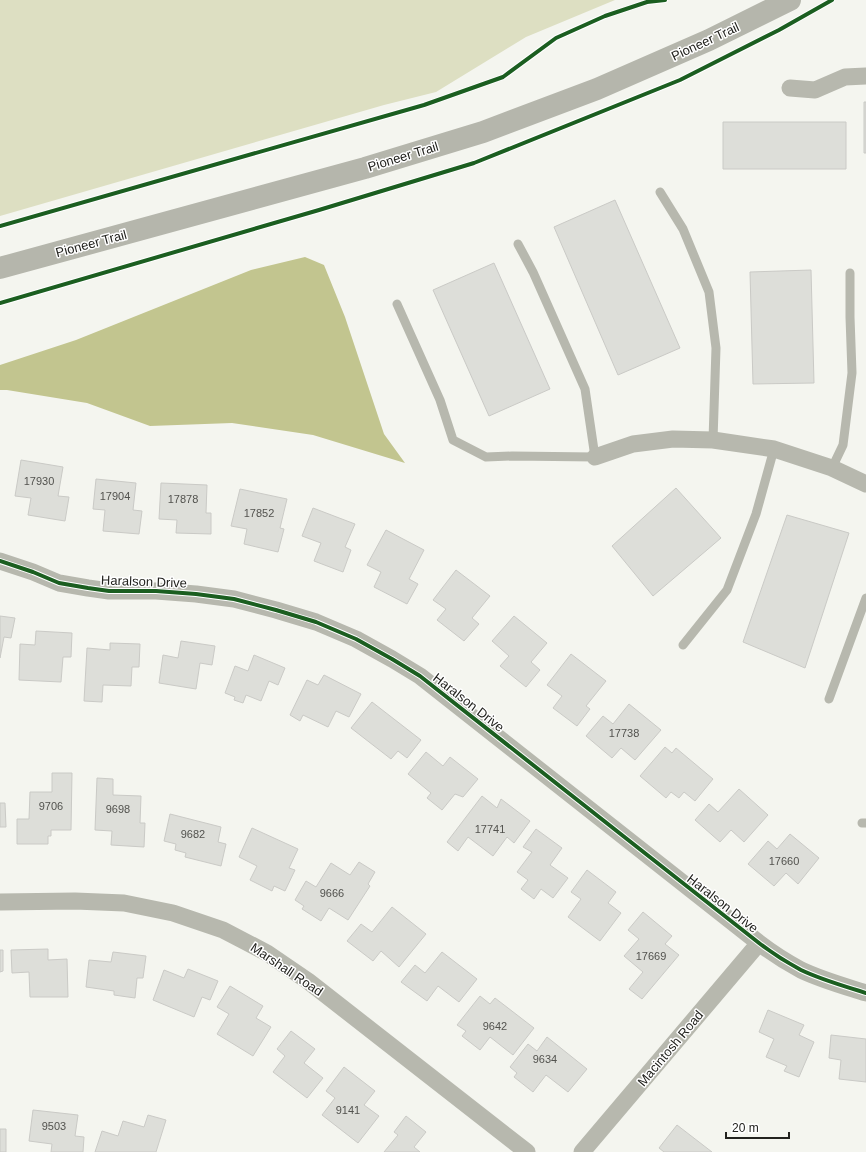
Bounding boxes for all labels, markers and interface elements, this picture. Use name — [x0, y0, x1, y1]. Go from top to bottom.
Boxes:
street label: Pioneer Trail — [669, 19, 742, 64]
street label: Pioneer Trail — [366, 139, 440, 174]
street label: Pioneer Trail — [54, 227, 128, 260]
house number: 17930 — [24, 475, 54, 487]
house number: 17904 — [100, 490, 130, 502]
house number: 17878 — [168, 493, 198, 505]
house number: 17852 — [244, 507, 274, 519]
street label: Haralson Drive — [101, 573, 187, 590]
street label: Haralson Drive — [430, 670, 507, 735]
house number: 17738 — [609, 727, 639, 739]
house number: 9706 — [39, 800, 63, 812]
house number: 9698 — [106, 803, 130, 815]
house number: 17741 — [475, 823, 505, 835]
house number: 9682 — [181, 828, 205, 840]
house number: 17660 — [769, 855, 799, 867]
street label: Haralson Drive — [684, 871, 761, 936]
house number: 9666 — [320, 887, 344, 899]
street label: Marshall Road — [248, 940, 326, 999]
house number: 17669 — [636, 950, 666, 962]
street label: Macintosh Road — [634, 1008, 706, 1089]
house number: 9642 — [483, 1020, 507, 1032]
house number: 9634 — [533, 1053, 557, 1065]
house number: 9141 — [336, 1104, 360, 1116]
scale bar — [726, 1114, 789, 1140]
house number: 9503 — [42, 1120, 66, 1132]
text: 20 m — [732, 1121, 759, 1135]

